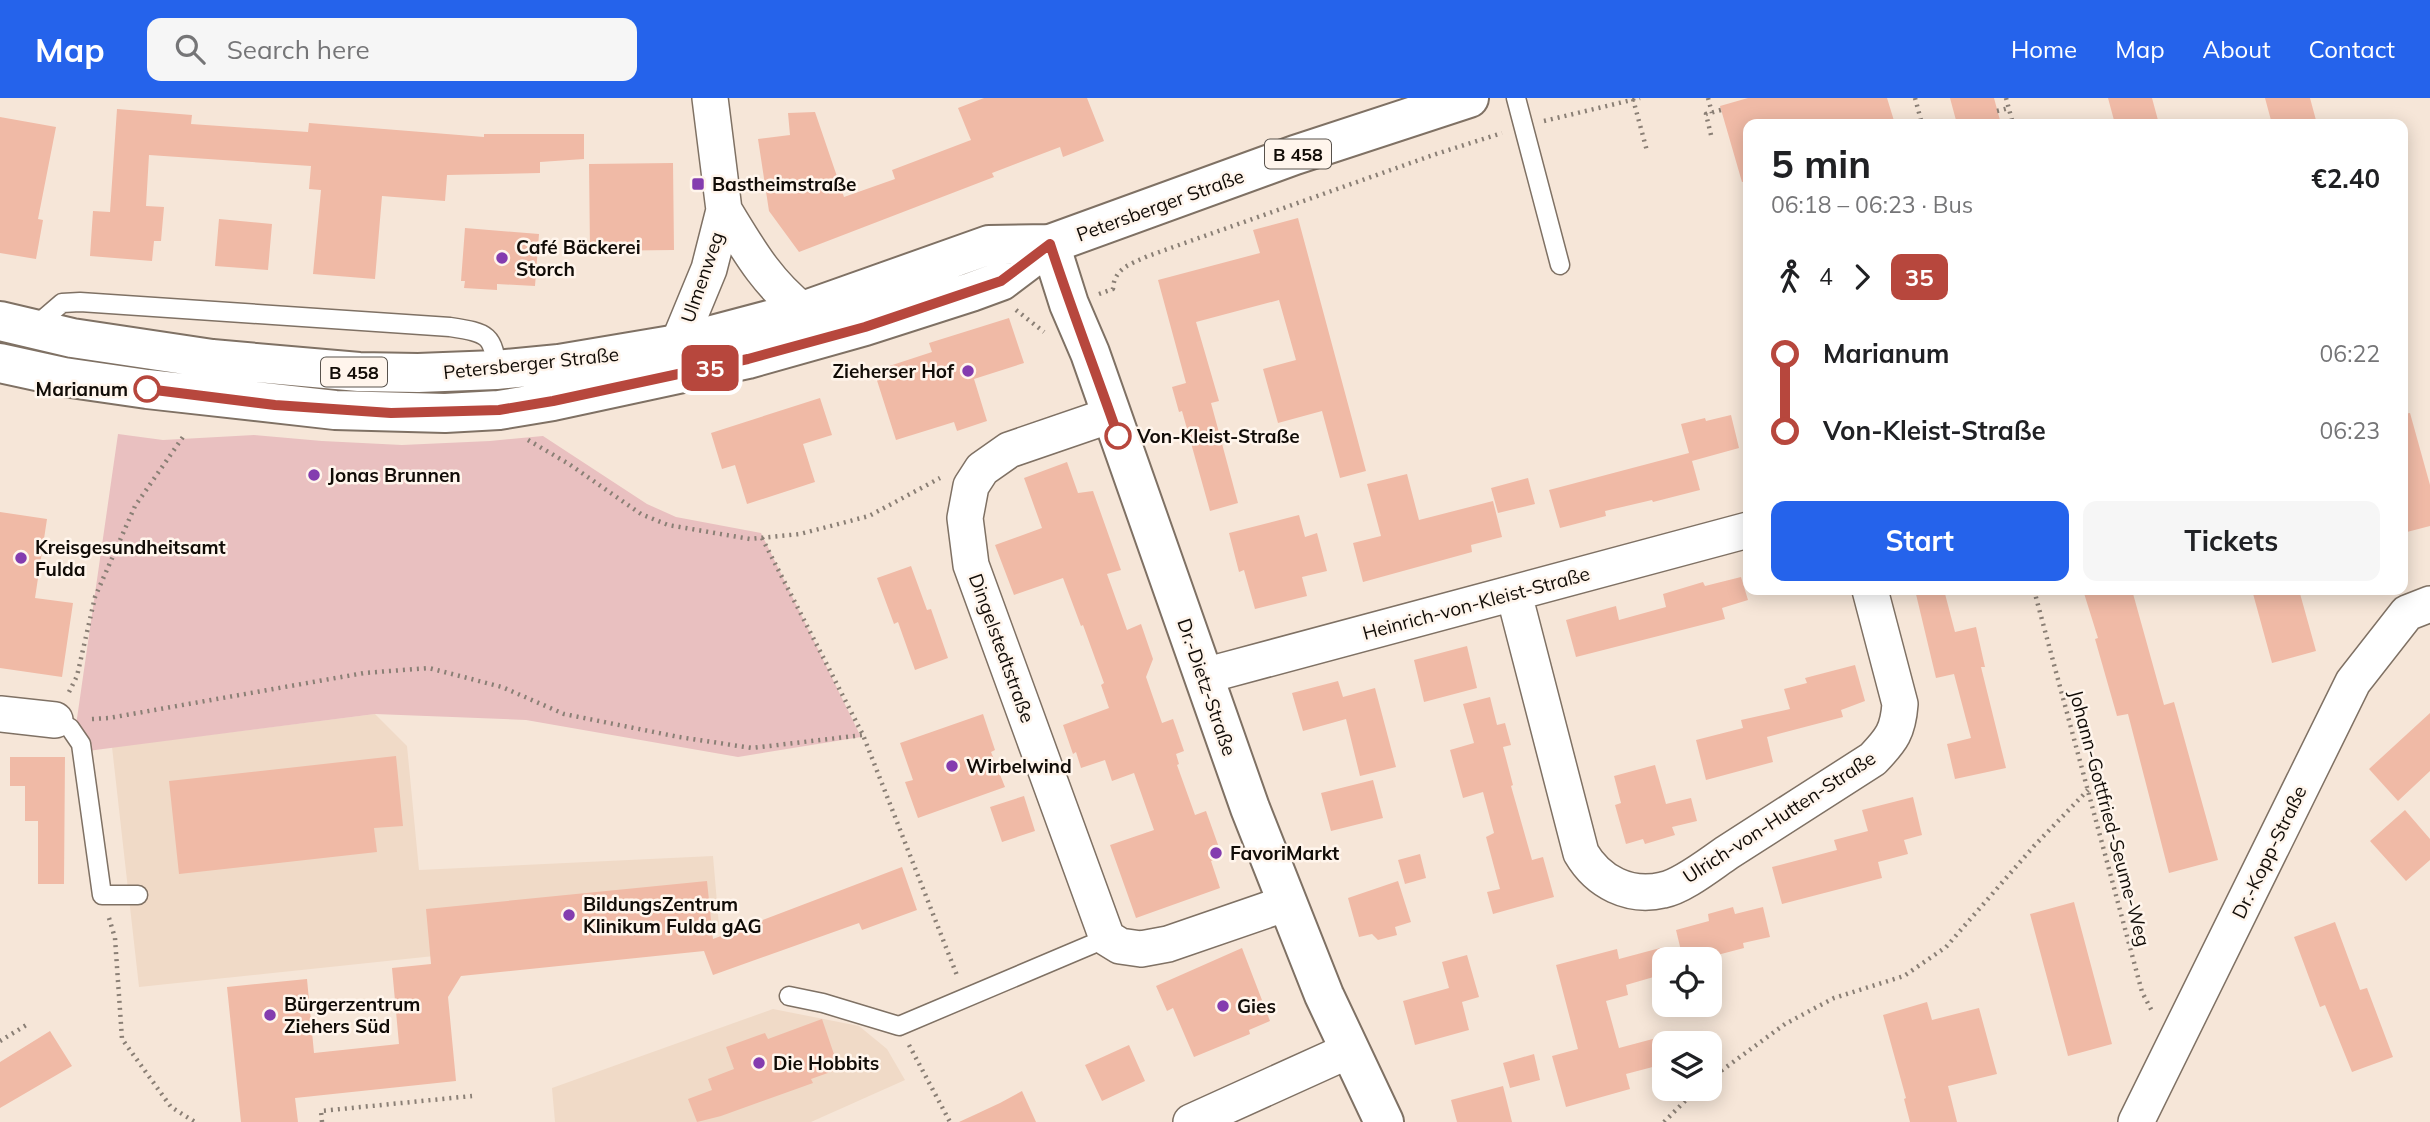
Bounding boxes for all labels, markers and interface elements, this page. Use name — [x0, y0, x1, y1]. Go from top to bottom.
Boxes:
search box — [147, 18, 637, 81]
text: Map — [35, 29, 105, 70]
icon: search — [171, 30, 209, 68]
text: Search here — [227, 33, 370, 66]
text: Home — [2011, 34, 2077, 64]
text: Map — [2115, 34, 2165, 64]
text: About — [2203, 34, 2271, 64]
text: Contact — [2309, 34, 2395, 64]
road number: B 458 — [1265, 140, 1331, 168]
text: 5 min — [1771, 140, 1871, 188]
text: €2.40 — [2311, 162, 2380, 195]
street label: Petersberger Straße — [1073, 164, 1247, 246]
place label: Bastheimstraße — [712, 172, 856, 196]
marker: Bastheimstraße — [690, 176, 706, 192]
text: 06:18 – 06:23 · Bus — [1771, 190, 1973, 219]
street label: Ulmenweg — [675, 228, 729, 326]
place label: Café Bäckerei Storch — [516, 235, 641, 281]
marker: Café Bäckerei Storch — [494, 250, 510, 266]
icon: walk — [1771, 258, 1809, 296]
icon: forward — [1843, 258, 1881, 296]
text: 4 — [1819, 262, 1833, 291]
text: 35 — [1905, 262, 1934, 292]
text: Marianum — [1823, 337, 1949, 370]
text: 06:22 — [2320, 339, 2380, 368]
street label: Petersberger Straße — [442, 342, 620, 384]
line badge: 35 — [678, 345, 742, 391]
text: 35 — [696, 353, 724, 383]
road number: B 458 — [321, 358, 387, 386]
place label: Zieherser Hof — [832, 359, 955, 383]
marker: Zieherser Hof — [960, 363, 976, 379]
marker: Marianum — [134, 376, 160, 402]
place label: Marianum — [36, 377, 128, 401]
text: Von-Kleist-Straße — [1823, 414, 2046, 447]
text: 06:23 — [2320, 416, 2380, 445]
marker: Von-Kleist-Straße — [1105, 423, 1131, 449]
place label: Von-Kleist-Straße — [1136, 424, 1300, 448]
place label: Jonas Brunnen — [328, 463, 461, 487]
marker: Jonas Brunnen — [306, 467, 322, 483]
button: Start — [1771, 501, 2069, 581]
button: Tickets — [2083, 501, 2380, 581]
place label: Kreisgesundheitsamt Fulda — [35, 535, 226, 581]
marker: Kreisgesundheitsamt Fulda — [13, 550, 29, 566]
street label: Heinrich-von-Kleist-Straße — [1360, 561, 1592, 645]
street label: Dingelstedtstraße — [964, 570, 1040, 726]
street label: Dr.-Dietz-Straße — [1172, 615, 1242, 759]
street label: Johann-Gottfried-Seume-Weg — [2064, 687, 2156, 949]
street label: Ulrich-von-Hutten-Straße — [1678, 746, 1880, 888]
place label: Wirbelwind — [966, 754, 1072, 778]
marker: Wirbelwind — [944, 758, 960, 774]
street label: Dr.-Kopp-Straße — [2226, 782, 2312, 922]
place label: FavoriMarkt — [1230, 841, 1339, 865]
marker: FavoriMarkt — [1208, 845, 1224, 861]
place label: BildungsZentrum Klinikum Fulda gAG — [583, 892, 762, 938]
marker: BildungsZentrum Klinikum Fulda gAG — [561, 907, 577, 923]
map controls — [1652, 947, 1722, 1101]
button: locate — [1652, 947, 1722, 1017]
place label: Bürgerzentrum Ziehers Süd — [284, 992, 420, 1038]
place label: Gies — [1237, 994, 1276, 1018]
marker: Gies — [1215, 998, 1231, 1014]
marker: Bürgerzentrum Ziehers Süd — [262, 1007, 278, 1023]
button: layers — [1652, 1031, 1722, 1101]
place label: Die Hobbits — [773, 1051, 879, 1075]
marker: Die Hobbits — [751, 1055, 767, 1071]

